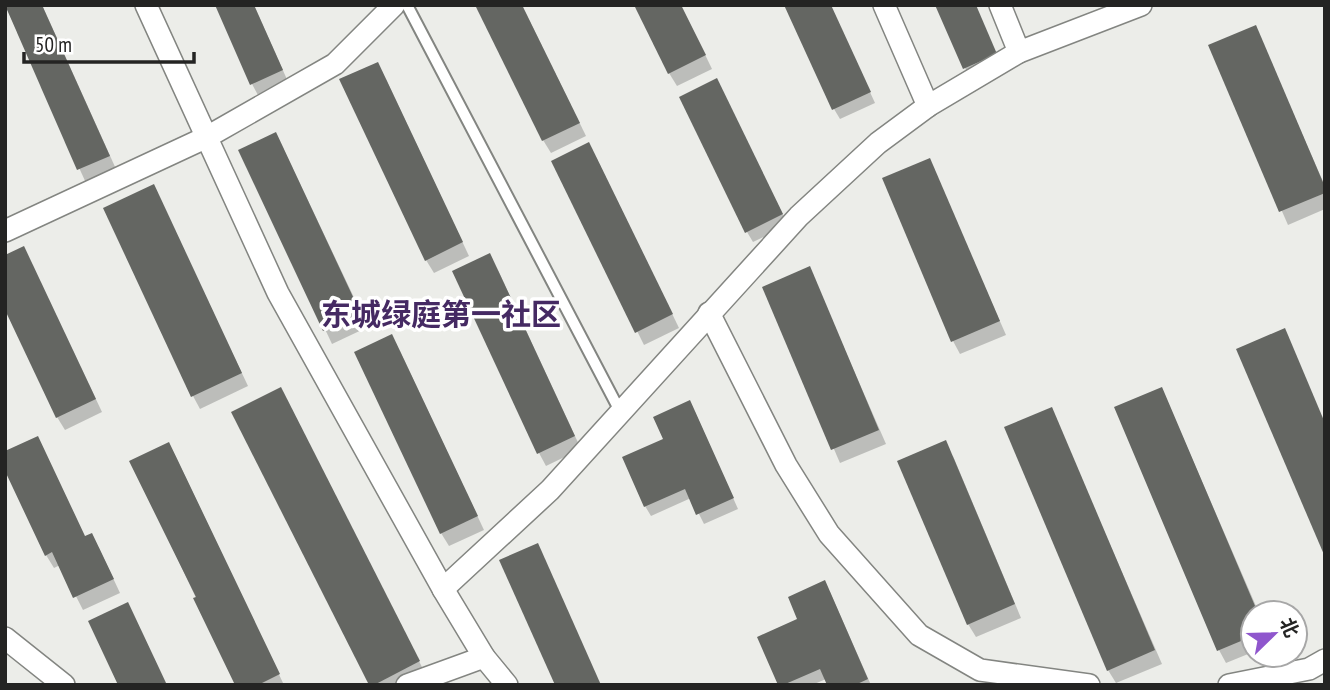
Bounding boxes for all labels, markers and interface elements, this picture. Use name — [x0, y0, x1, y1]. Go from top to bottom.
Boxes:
scale bar — [24, 21, 194, 65]
text: 50 m — [35, 31, 72, 58]
district label: 东城绿庭第一社区 — [321, 294, 561, 333]
north arrow — [1239, 599, 1309, 669]
text: 北 — [1275, 614, 1304, 641]

